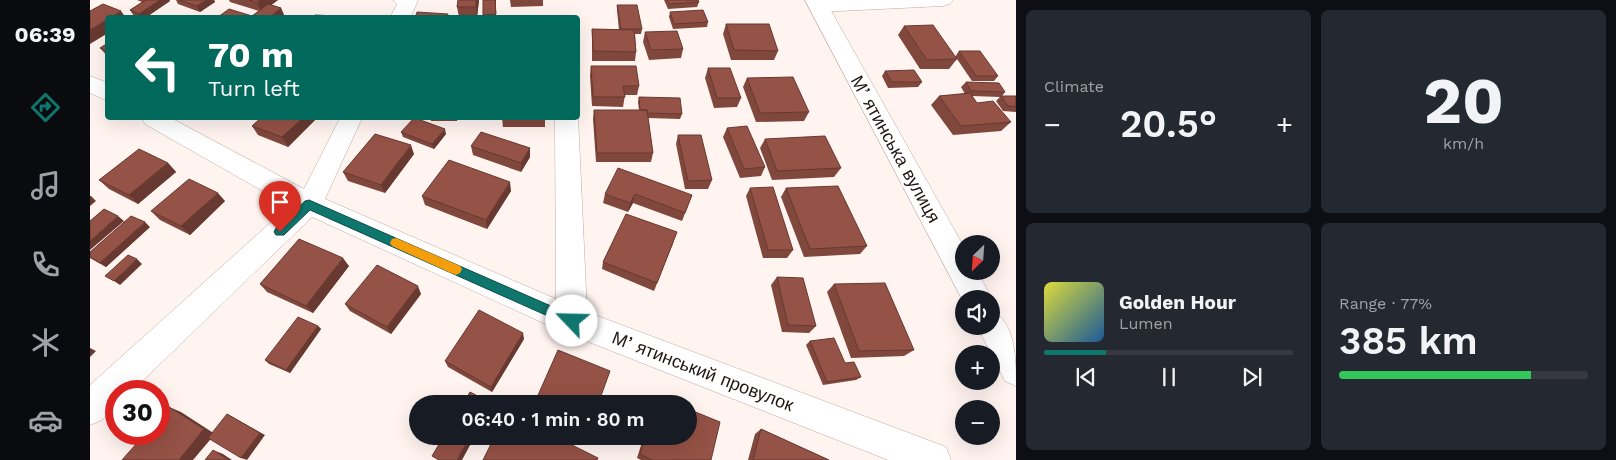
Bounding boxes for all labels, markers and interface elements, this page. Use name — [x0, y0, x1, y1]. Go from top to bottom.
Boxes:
text: 06:39 — [15, 22, 75, 47]
text: 70 m — [208, 34, 294, 76]
icon: left — [125, 35, 190, 100]
text: 20 — [1423, 63, 1504, 139]
street label: Мʼятинська вулиця — [847, 72, 945, 226]
text: Turn left — [208, 76, 300, 101]
text: Climate — [1044, 77, 1104, 96]
icon: directions — [28, 90, 63, 125]
text: 20.5° — [1120, 102, 1217, 146]
text: − — [1044, 108, 1061, 141]
text: + — [1276, 108, 1293, 141]
text: km/h — [1443, 134, 1484, 153]
icon: music — [28, 168, 63, 203]
pin — [259, 181, 301, 232]
icon: arrive — [266, 188, 294, 216]
north arrow — [955, 235, 1000, 280]
map controls — [955, 235, 1000, 445]
icon: phone — [28, 247, 63, 282]
button: sound — [955, 290, 1000, 335]
text: Golden Hour — [1119, 291, 1236, 314]
position arrow — [545, 294, 597, 346]
text: Range · 77% — [1339, 294, 1432, 313]
text: Lumen — [1119, 314, 1173, 333]
text: 385 km — [1339, 319, 1478, 363]
icon: climate — [28, 325, 63, 360]
street label: Мʼятинський провулок — [609, 327, 797, 415]
button: + — [955, 345, 1000, 390]
icon: previous — [1072, 363, 1100, 391]
icon: pause — [1155, 363, 1183, 391]
icon: next — [1238, 363, 1266, 391]
speed limit sign: 30 — [105, 380, 170, 445]
button: − — [955, 400, 1000, 445]
icon: car — [28, 403, 63, 438]
text: 06:40 · 1 min · 80 m — [462, 408, 644, 431]

